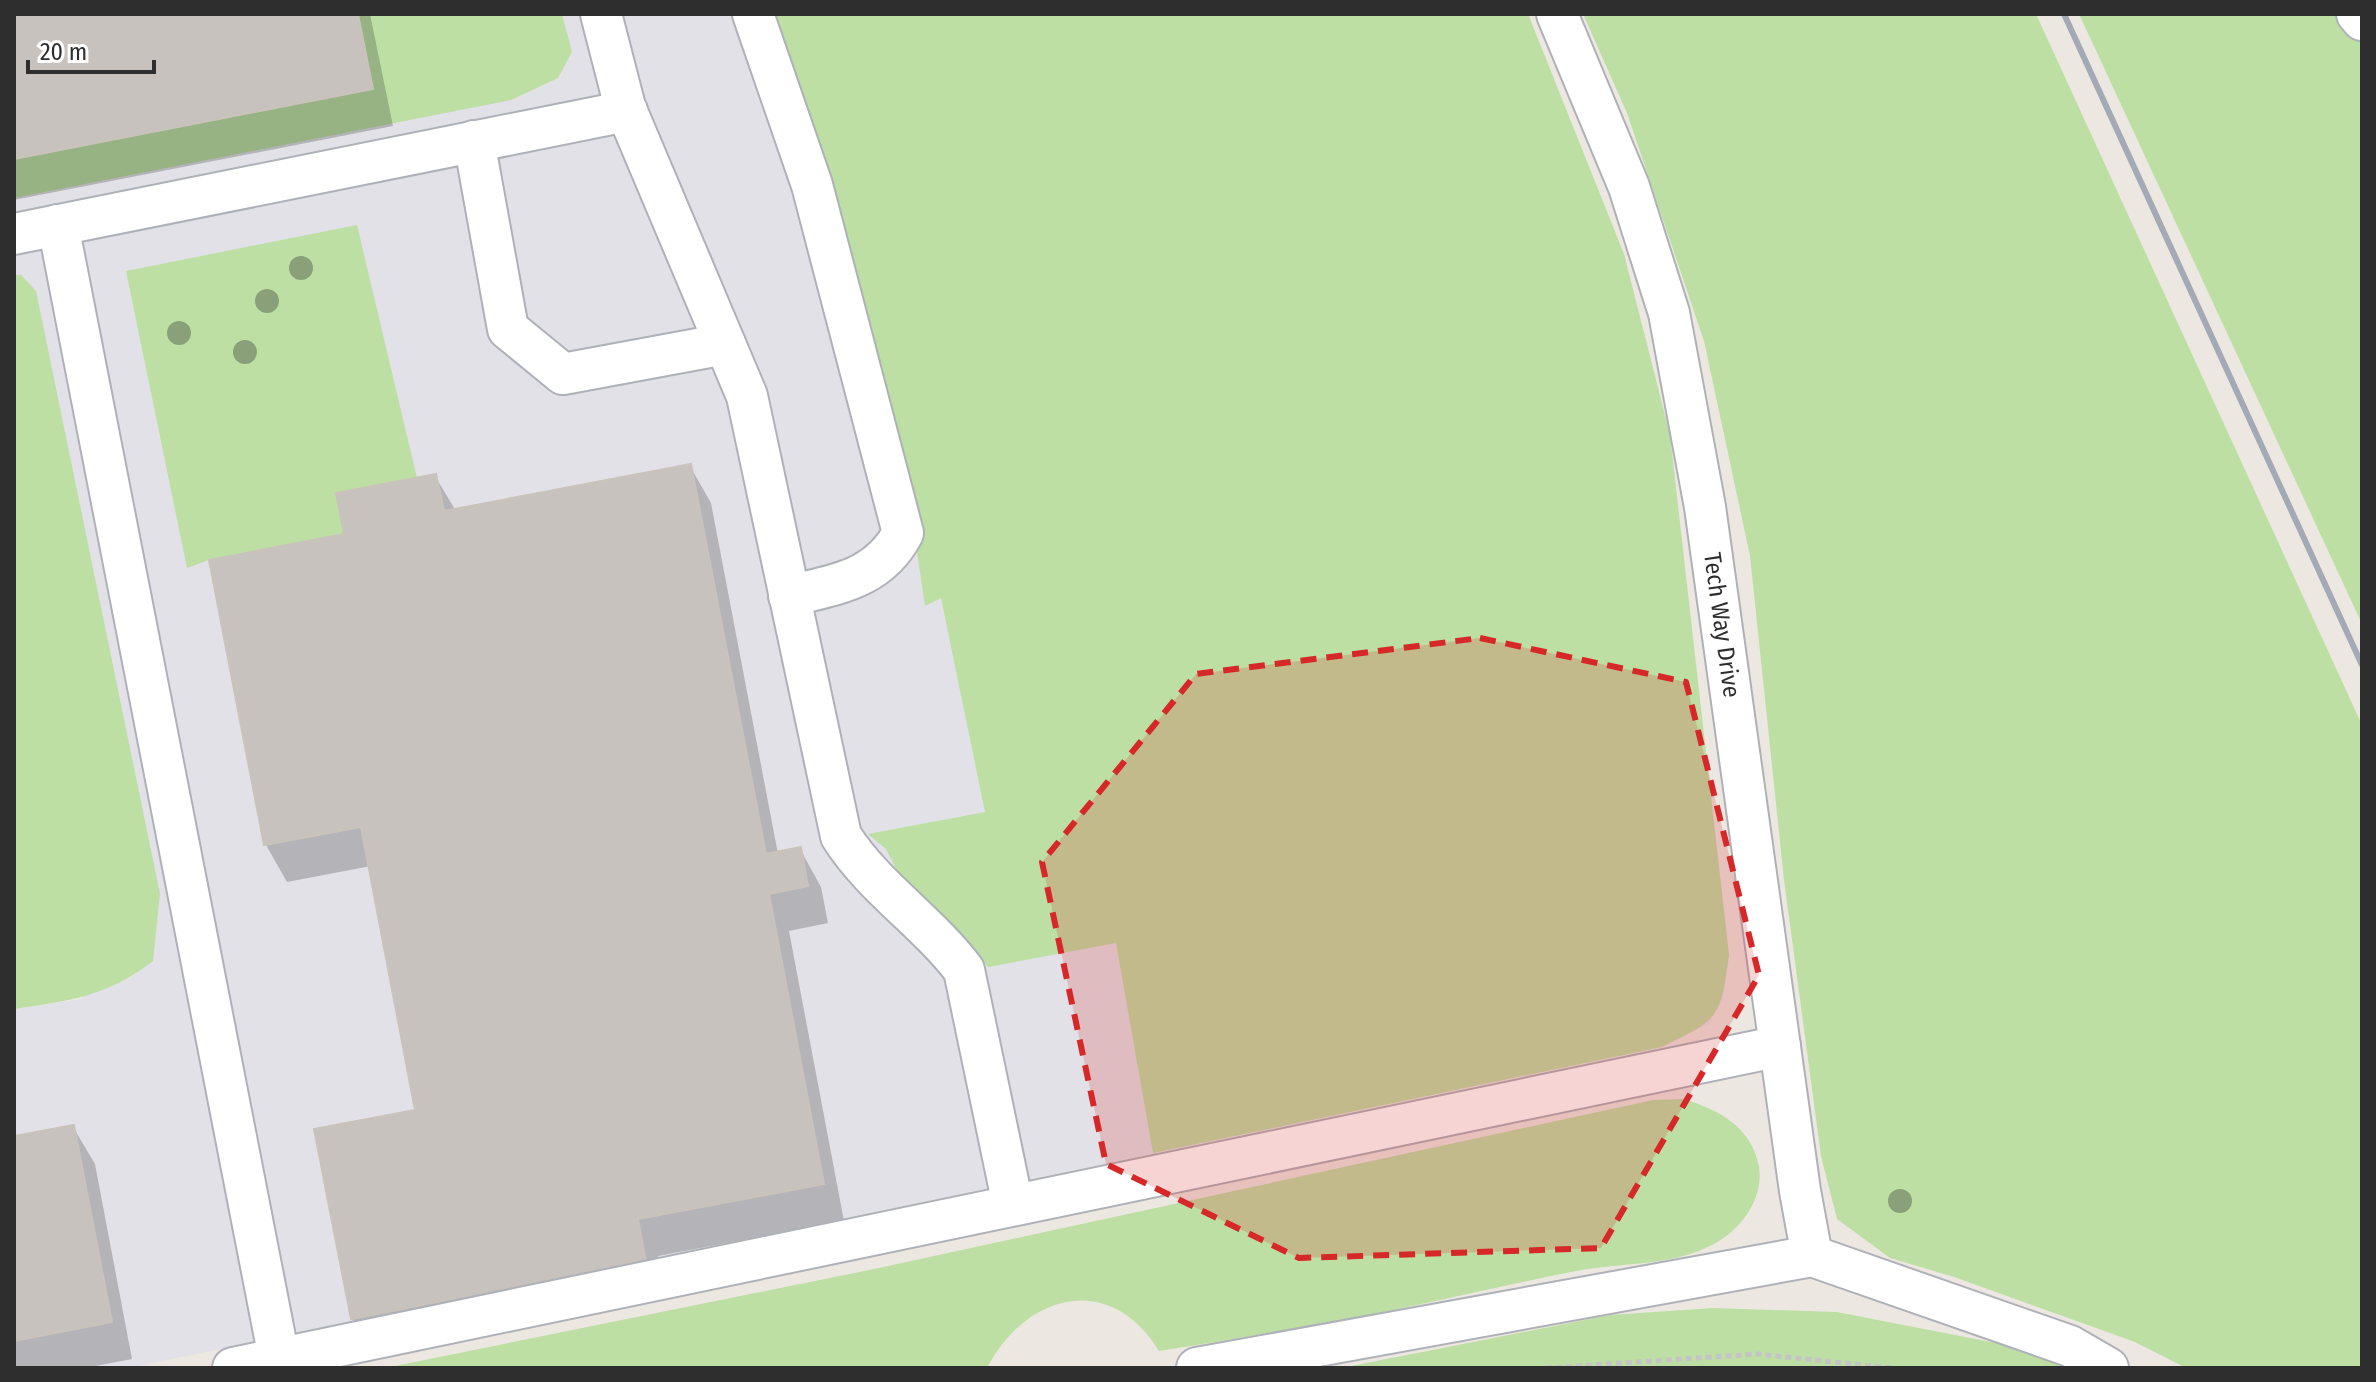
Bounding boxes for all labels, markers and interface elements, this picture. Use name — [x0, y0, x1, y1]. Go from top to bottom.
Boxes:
scale bar — [28, 24, 154, 74]
text: 20 m — [40, 38, 87, 66]
street label: Tech Way Drive — [1698, 551, 1746, 699]

